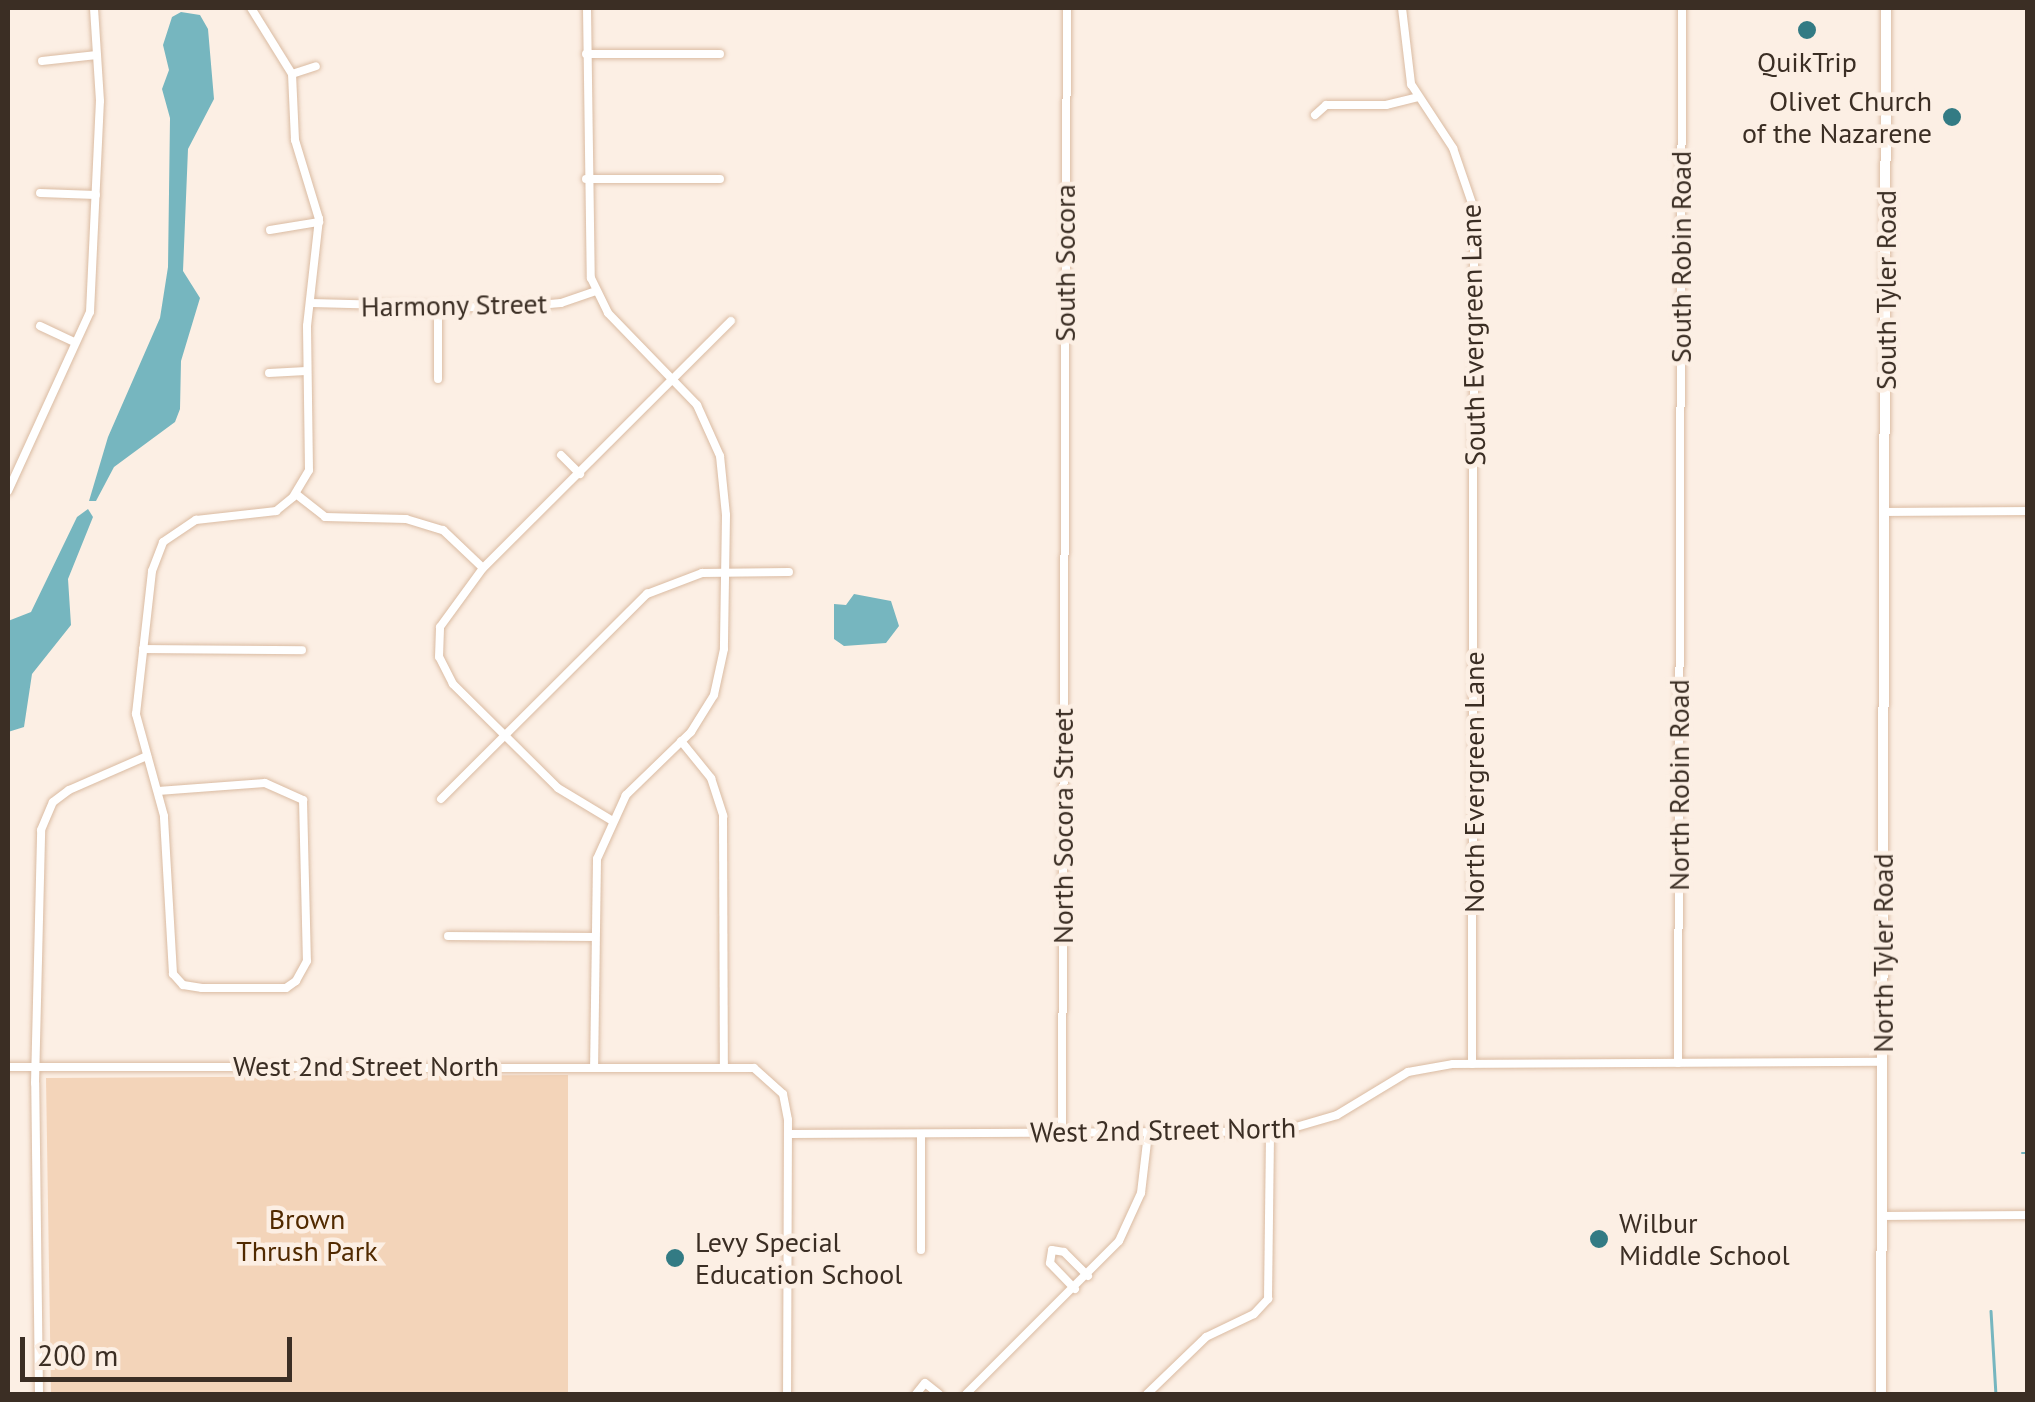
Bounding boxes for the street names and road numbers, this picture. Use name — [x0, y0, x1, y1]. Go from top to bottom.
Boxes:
street label: South Robin Road — [1664, 151, 1698, 363]
street label: South Socora — [1048, 184, 1082, 342]
street label: South Tyler Road — [1869, 190, 1903, 390]
street label: South Evergreen Lane — [1454, 204, 1492, 466]
street label: Harmony Street — [360, 287, 548, 323]
street label: North Evergreen Lane — [1457, 651, 1491, 913]
street label: North Robin Road — [1662, 679, 1696, 891]
street label: North Socora Street — [1046, 708, 1080, 944]
street label: North Tyler Road — [1866, 853, 1900, 1053]
street label: West 2nd Street North — [233, 1049, 499, 1083]
street label: West 2nd Street North — [1030, 1111, 1296, 1149]

